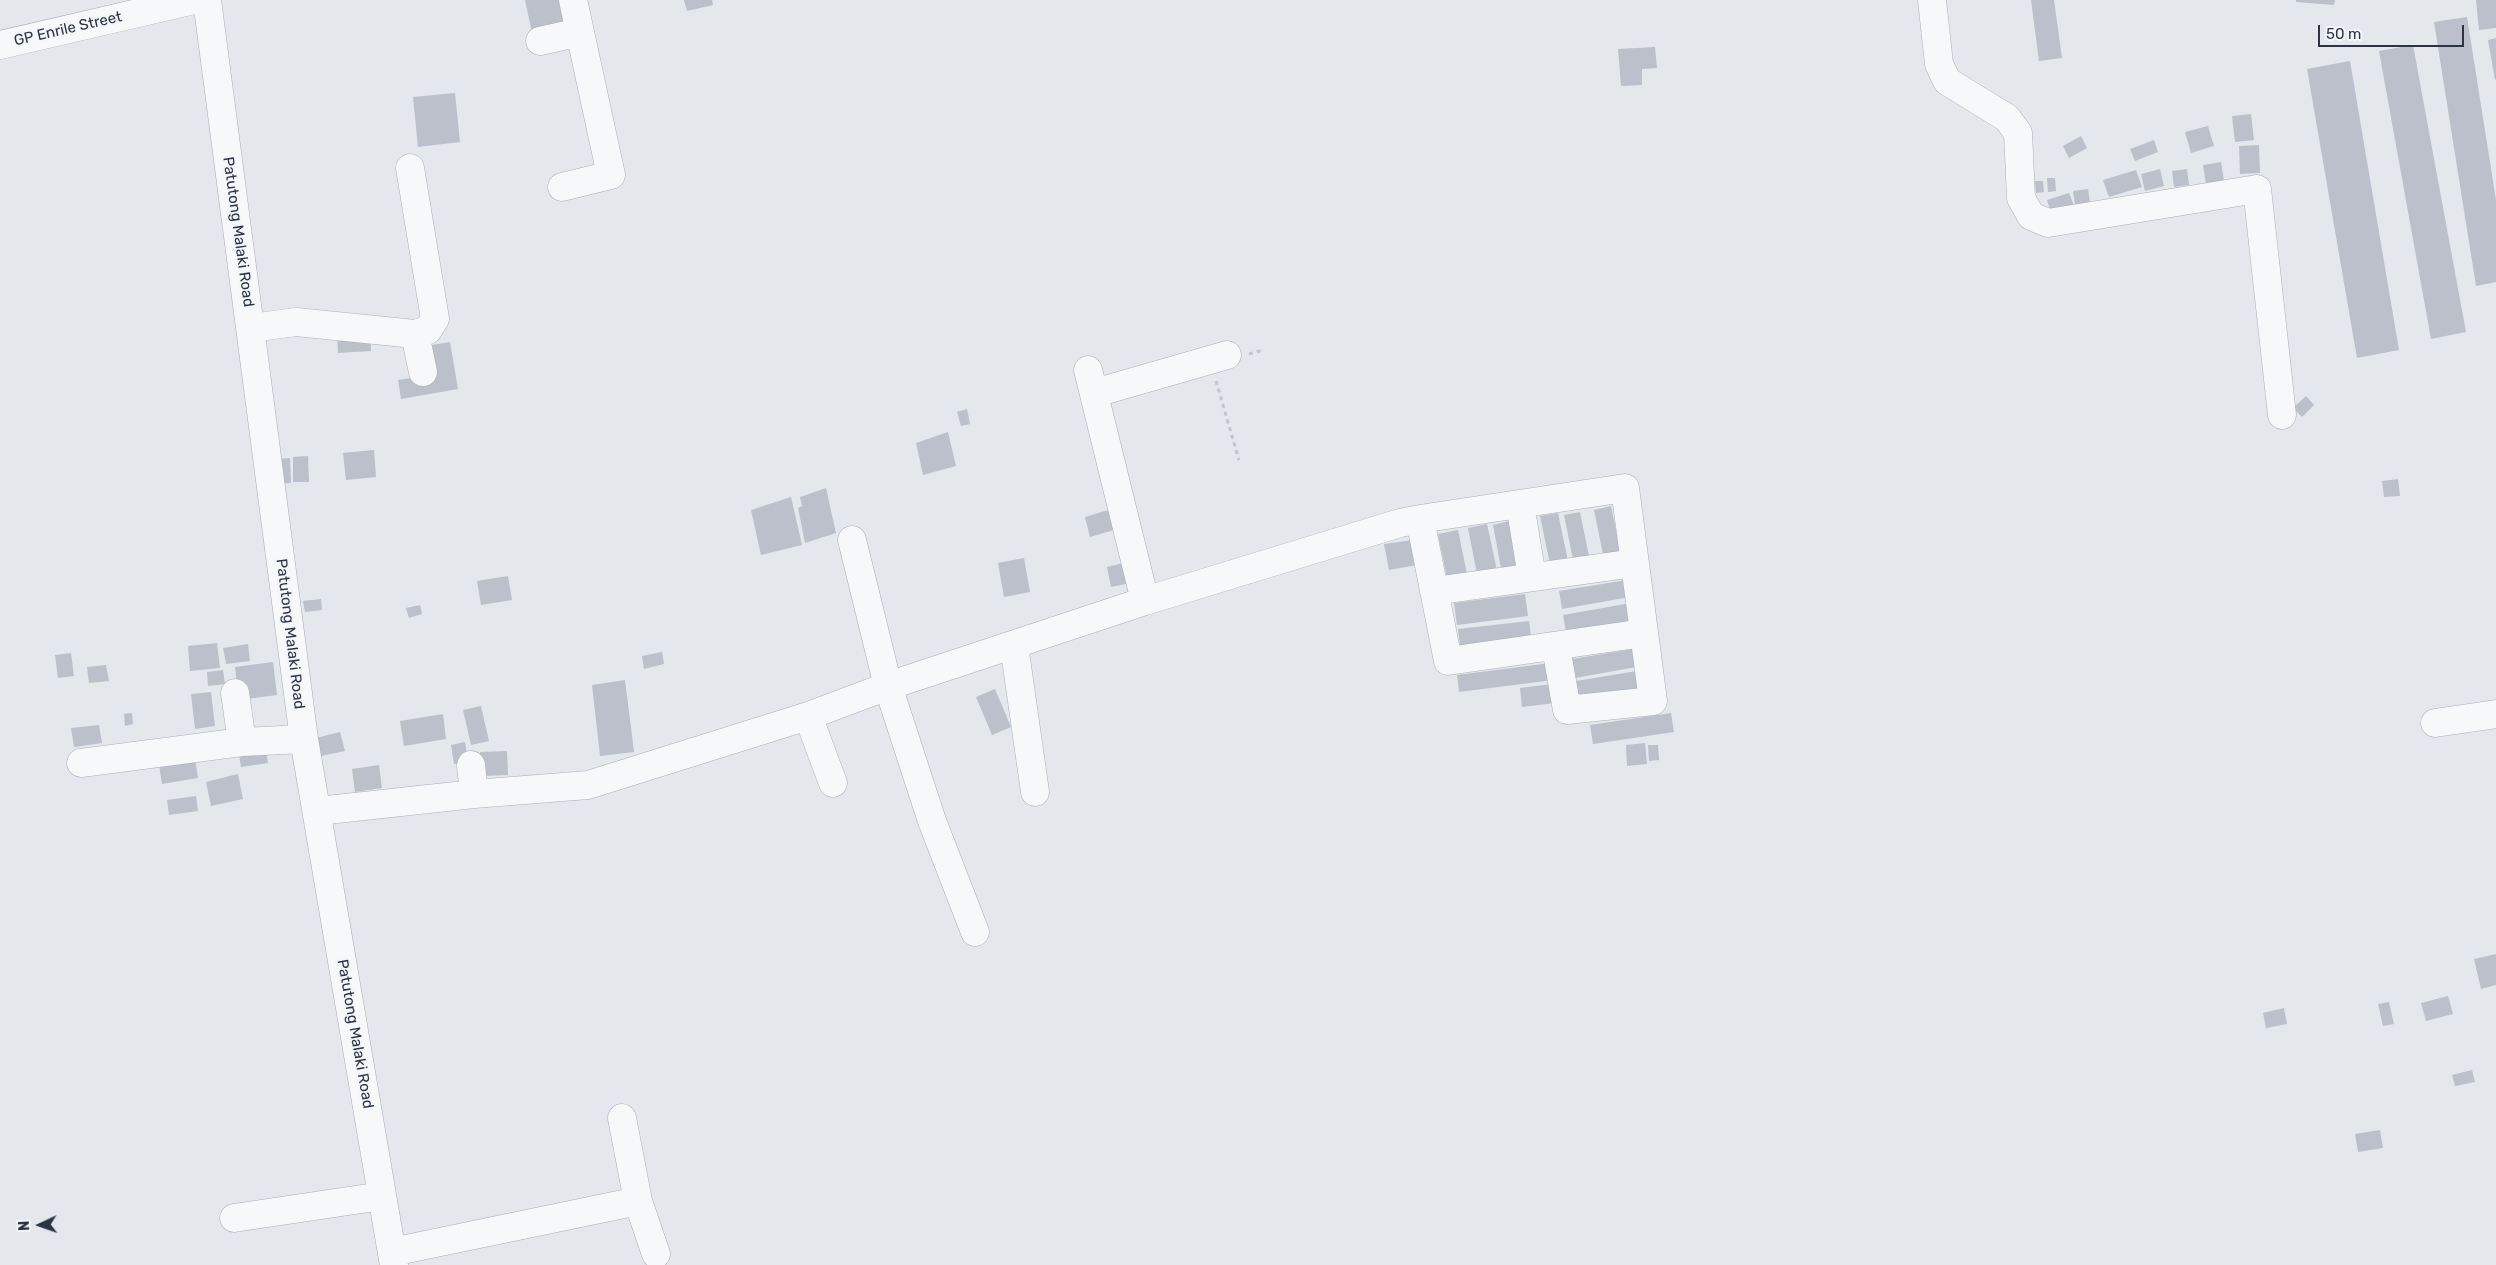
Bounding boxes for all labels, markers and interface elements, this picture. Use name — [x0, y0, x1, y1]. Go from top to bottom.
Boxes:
street label: GP Enrile Street — [12, 8, 124, 50]
scale bar — [2321, 15, 2467, 47]
text: 50 m — [2326, 25, 2361, 43]
street label: Patutong Malaki Road — [219, 156, 257, 308]
street label: Patutong Malaki Road — [272, 558, 308, 710]
street label: Patutong Malaki Road — [333, 958, 377, 1110]
north arrow — [15, 1200, 65, 1250]
text: N — [16, 1220, 33, 1231]

